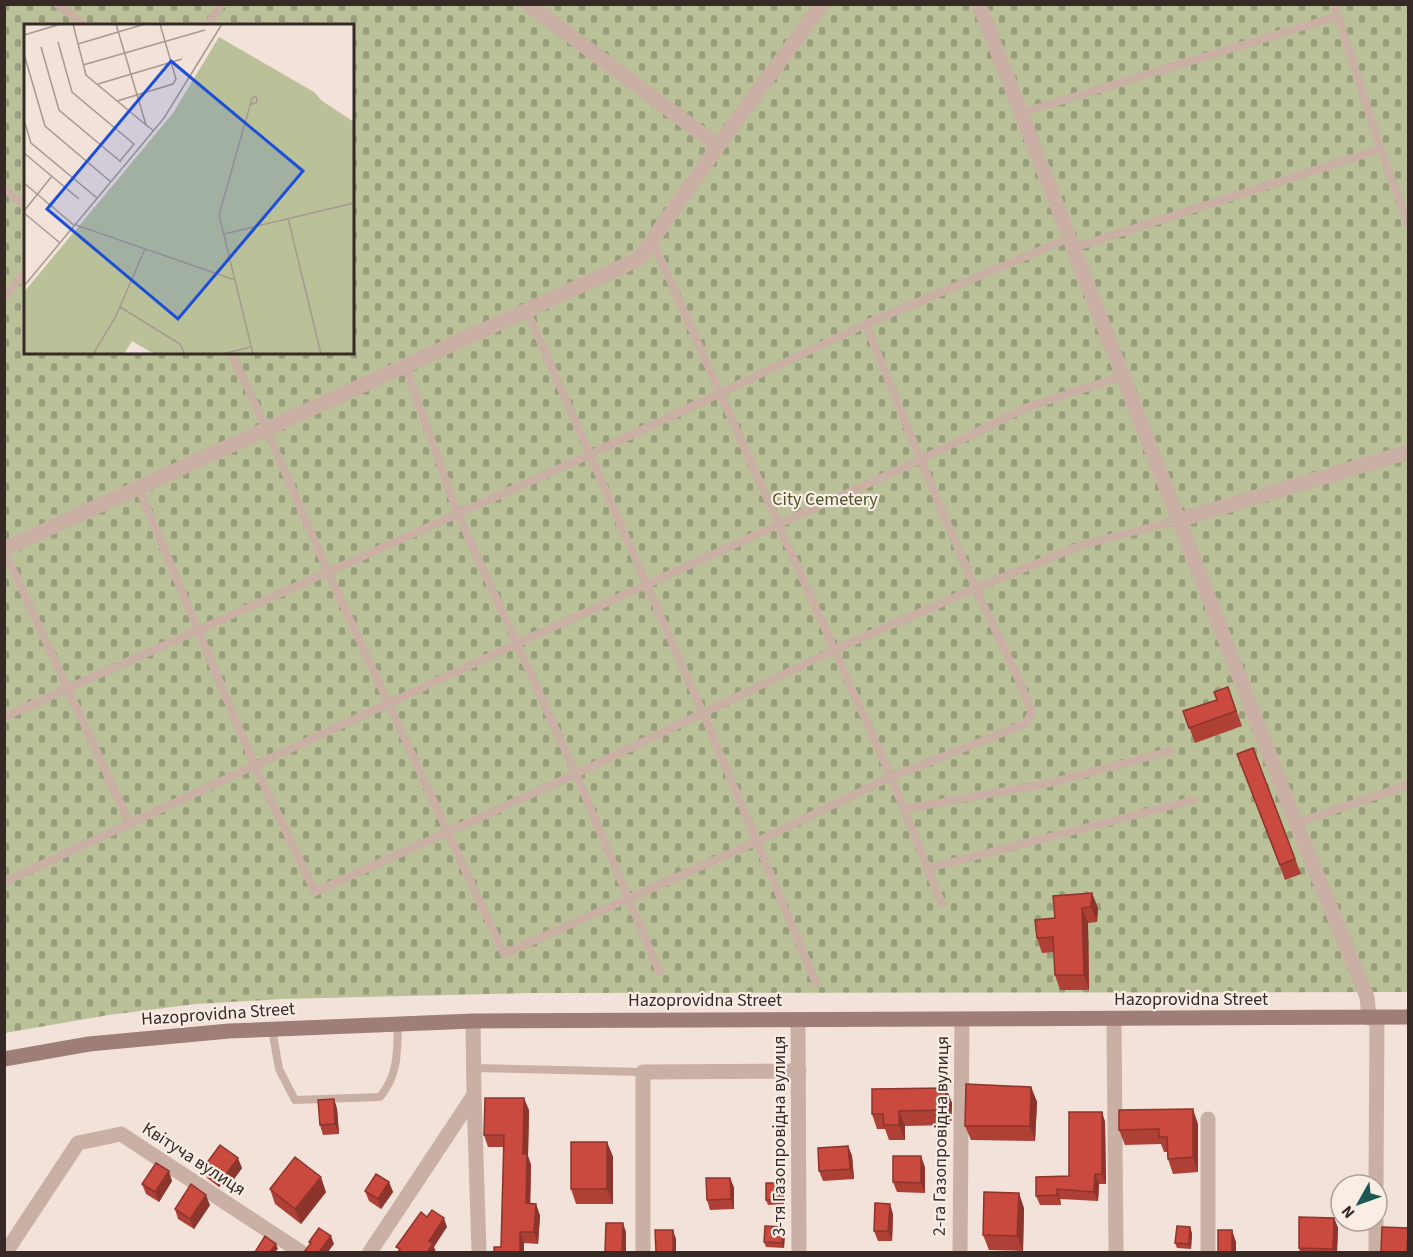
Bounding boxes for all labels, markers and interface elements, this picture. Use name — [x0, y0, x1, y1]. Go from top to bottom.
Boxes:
inset map — [24, 24, 354, 354]
park label: City Cemetery — [772, 487, 878, 512]
street label: Hazoprovidna Street — [1114, 987, 1268, 1012]
street label: Hazoprovidna Street — [628, 988, 782, 1013]
street label: Hazoprovidna Street — [140, 996, 296, 1032]
street label: 3-тя Газопровідна вулиця — [767, 1036, 792, 1236]
street label: 2-га Газопровідна вулиця — [927, 1036, 955, 1236]
street label: Квітуча вулиця — [137, 1116, 251, 1202]
north arrow — [1329, 1173, 1389, 1233]
text: N — [1336, 1201, 1360, 1223]

